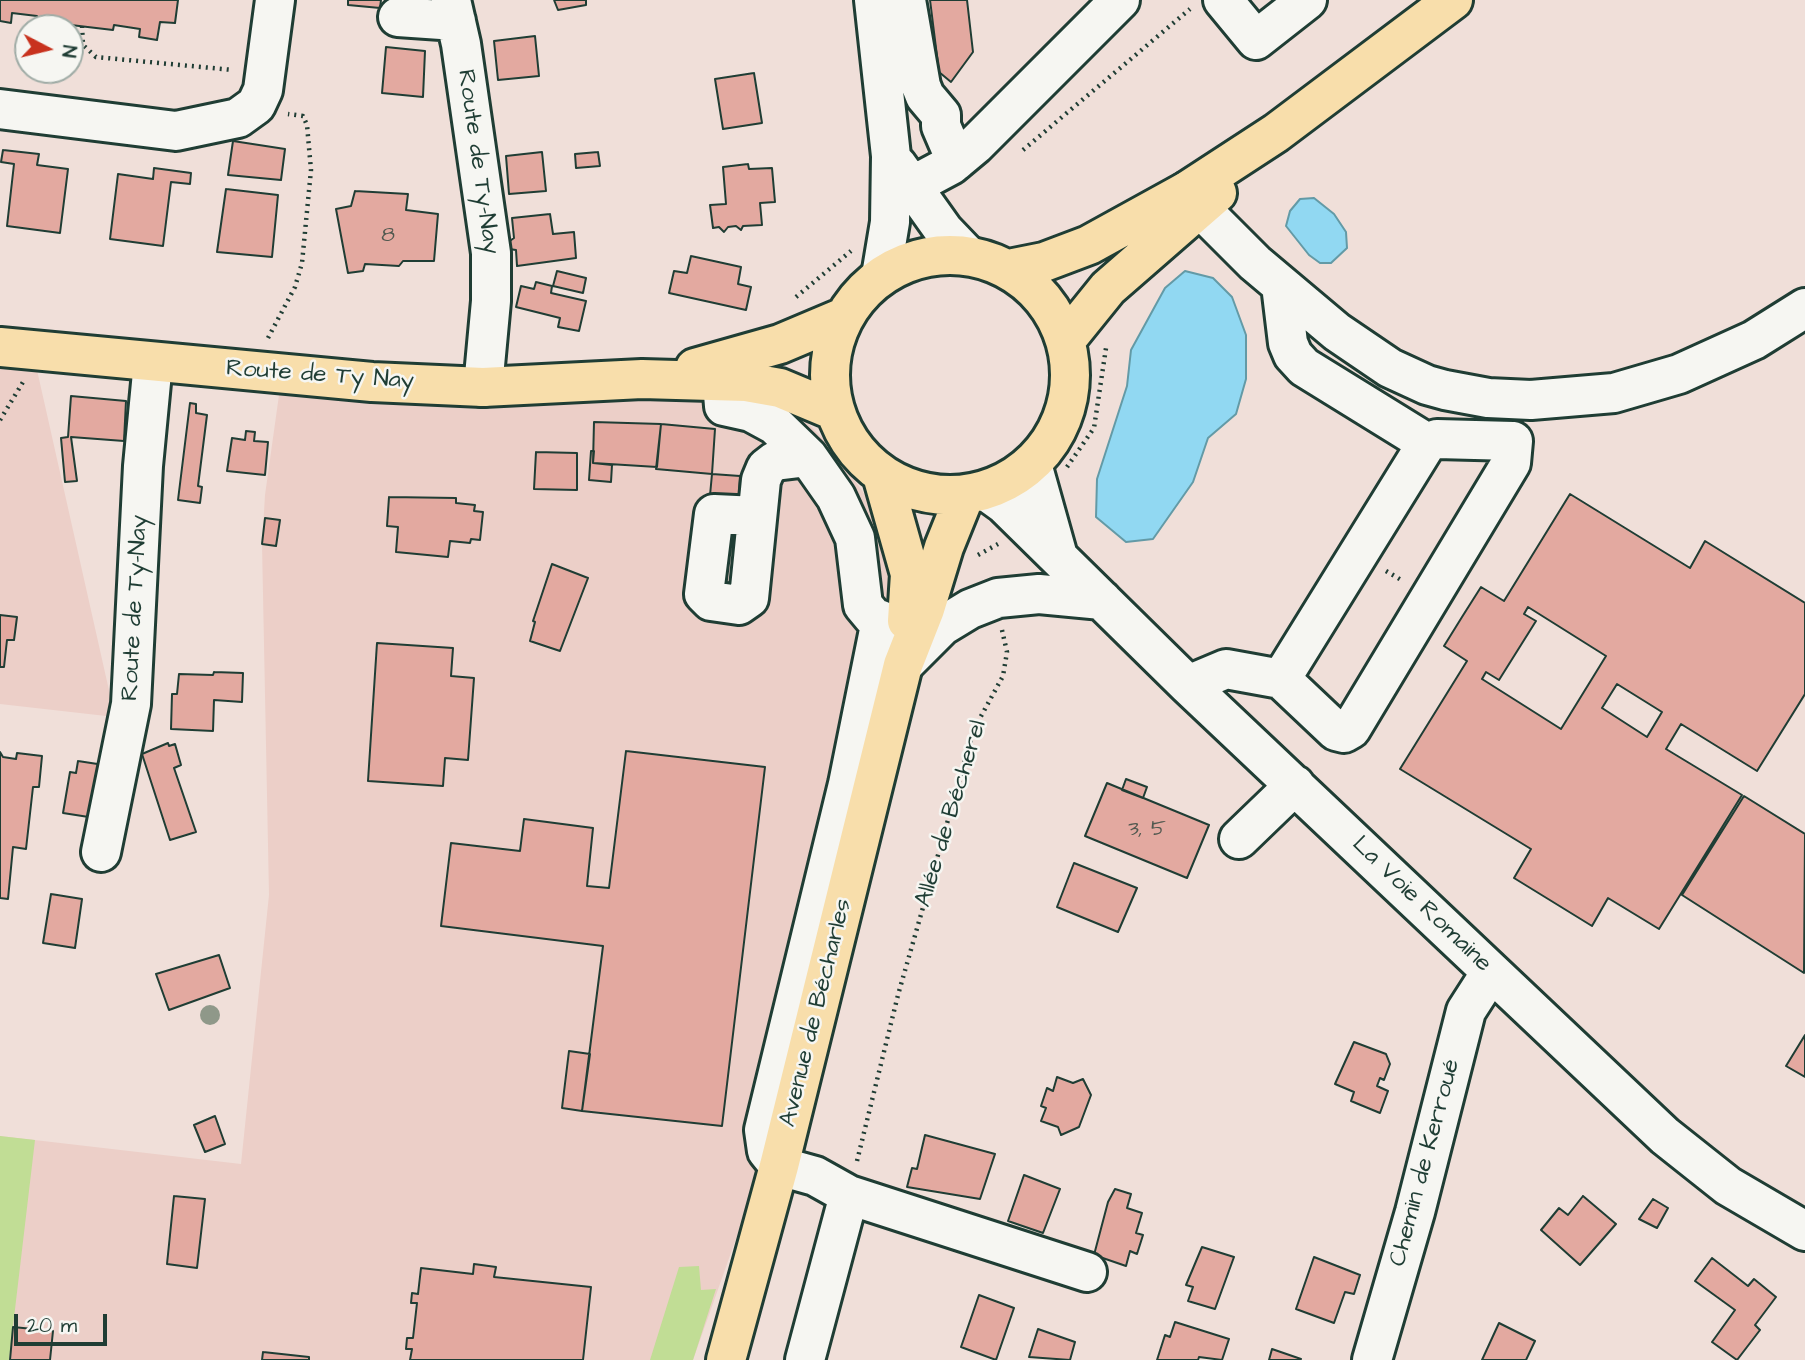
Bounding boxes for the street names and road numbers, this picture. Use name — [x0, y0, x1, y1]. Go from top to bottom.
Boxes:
street label: Route de Ty-Nay — [450, 68, 504, 256]
street label: Route de Ty Nay — [225, 355, 415, 397]
street label: Route de Ty-Nay — [117, 514, 155, 702]
street label: Allée de Bécherel — [910, 717, 994, 911]
street label: La Voie Romaine — [1345, 831, 1497, 979]
street label: Avenue de Bécharles — [775, 896, 859, 1130]
street label: Chemin de Kerroué — [1384, 1056, 1468, 1270]

